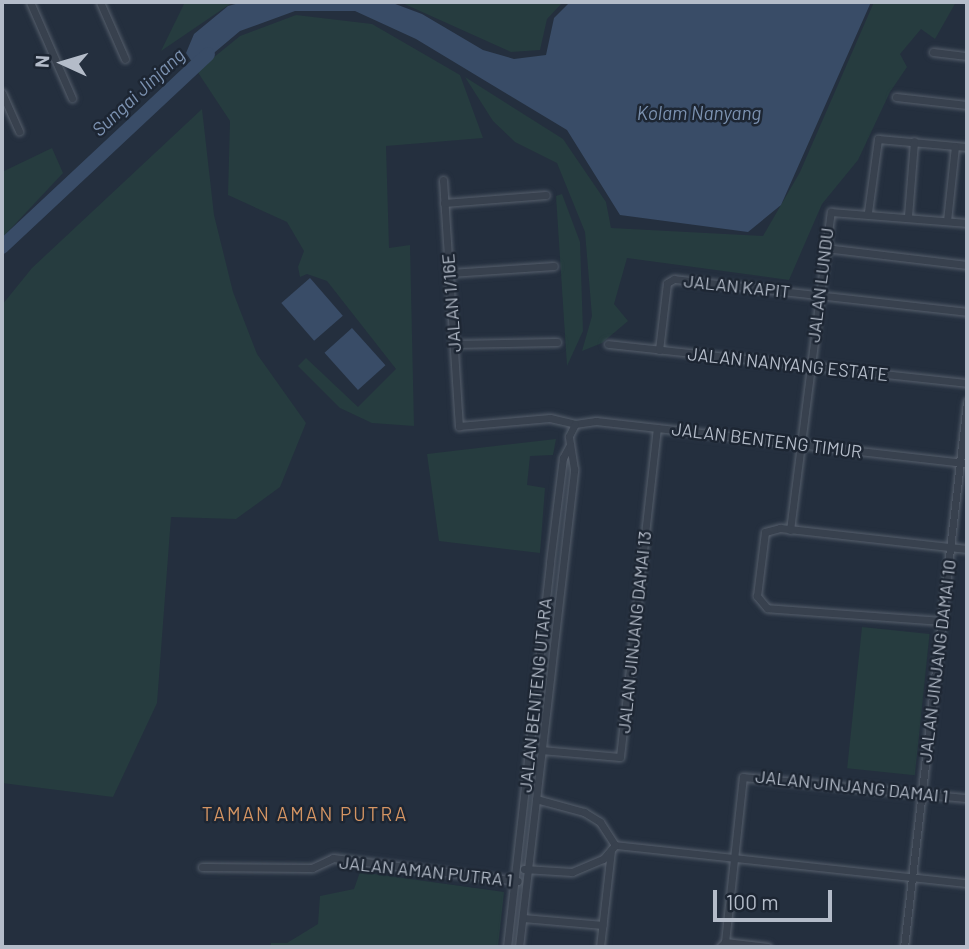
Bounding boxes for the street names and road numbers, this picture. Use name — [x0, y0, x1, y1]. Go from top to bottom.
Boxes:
street label: JALAN LUNDU — [802, 226, 838, 344]
street label: JALAN 1/16E — [437, 253, 465, 353]
street label: JALAN KAPIT — [683, 270, 791, 302]
street label: JALAN NANYANG ESTATE — [687, 343, 889, 385]
street label: JALAN BENTENG TIMUR — [671, 418, 863, 462]
street label: JALAN JINJANG DAMAI 13 — [613, 530, 655, 734]
street label: JALAN JINJANG DAMAI 10 — [914, 558, 960, 764]
street label: JALAN BENTENG UTARA — [514, 597, 556, 793]
street label: JALAN JINJANG DAMAI 1 — [754, 765, 950, 807]
street label: JALAN AMAN PUTRA 1 — [338, 851, 514, 891]

